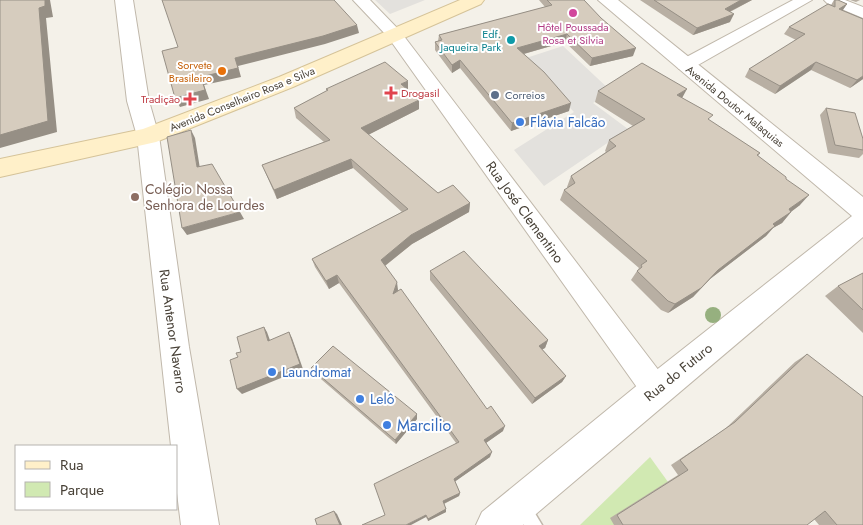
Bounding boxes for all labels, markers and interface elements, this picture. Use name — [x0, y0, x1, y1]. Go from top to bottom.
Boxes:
marker: Hôtel Poussada Rosa et Silvia — [567, 7, 579, 19]
place label: Hôtel Poussada Rosa et Silvia — [537, 19, 609, 48]
place label: Edf. Jaqueira Park — [439, 26, 501, 55]
marker: Edf. Jaqueira Park — [505, 34, 517, 46]
place label: Sorvete Brasileiro — [169, 57, 212, 86]
street label: Avenida Doutor Malaquias — [682, 61, 788, 151]
street label: Avenida Conselheiro Rosa e Silva — [167, 62, 317, 136]
marker: Sorvete Brasileiro — [216, 65, 228, 77]
place label: Drogasil — [401, 85, 439, 101]
marker: Drogasil — [385, 87, 397, 99]
place label: Correios — [505, 87, 545, 103]
marker: Correios — [489, 89, 501, 101]
place label: Tradição — [141, 91, 180, 107]
marker: Tradição — [184, 93, 196, 105]
place label: Flávia Falcão — [530, 112, 606, 132]
marker: Flávia Falcão — [514, 116, 526, 128]
street label: Rua José Clementino — [481, 157, 569, 267]
place label: Colégio Nossa Senhora de Lourdes — [145, 179, 265, 215]
marker: Colégio Nossa Senhora de Lourdes — [129, 191, 141, 203]
street label: Rua Antenor Navarro — [154, 268, 192, 394]
street label: Rua do Futuro — [639, 338, 717, 406]
place label: Laundromat — [282, 362, 352, 382]
marker: Laundromat — [266, 366, 278, 378]
place label: Lelô — [370, 389, 395, 409]
marker: Lelô — [354, 393, 366, 405]
place label: Marcilio — [397, 414, 452, 437]
marker: Marcilio — [381, 419, 393, 431]
legend — [15, 445, 178, 510]
text: Rua — [60, 454, 84, 476]
text: Parque — [60, 479, 104, 501]

